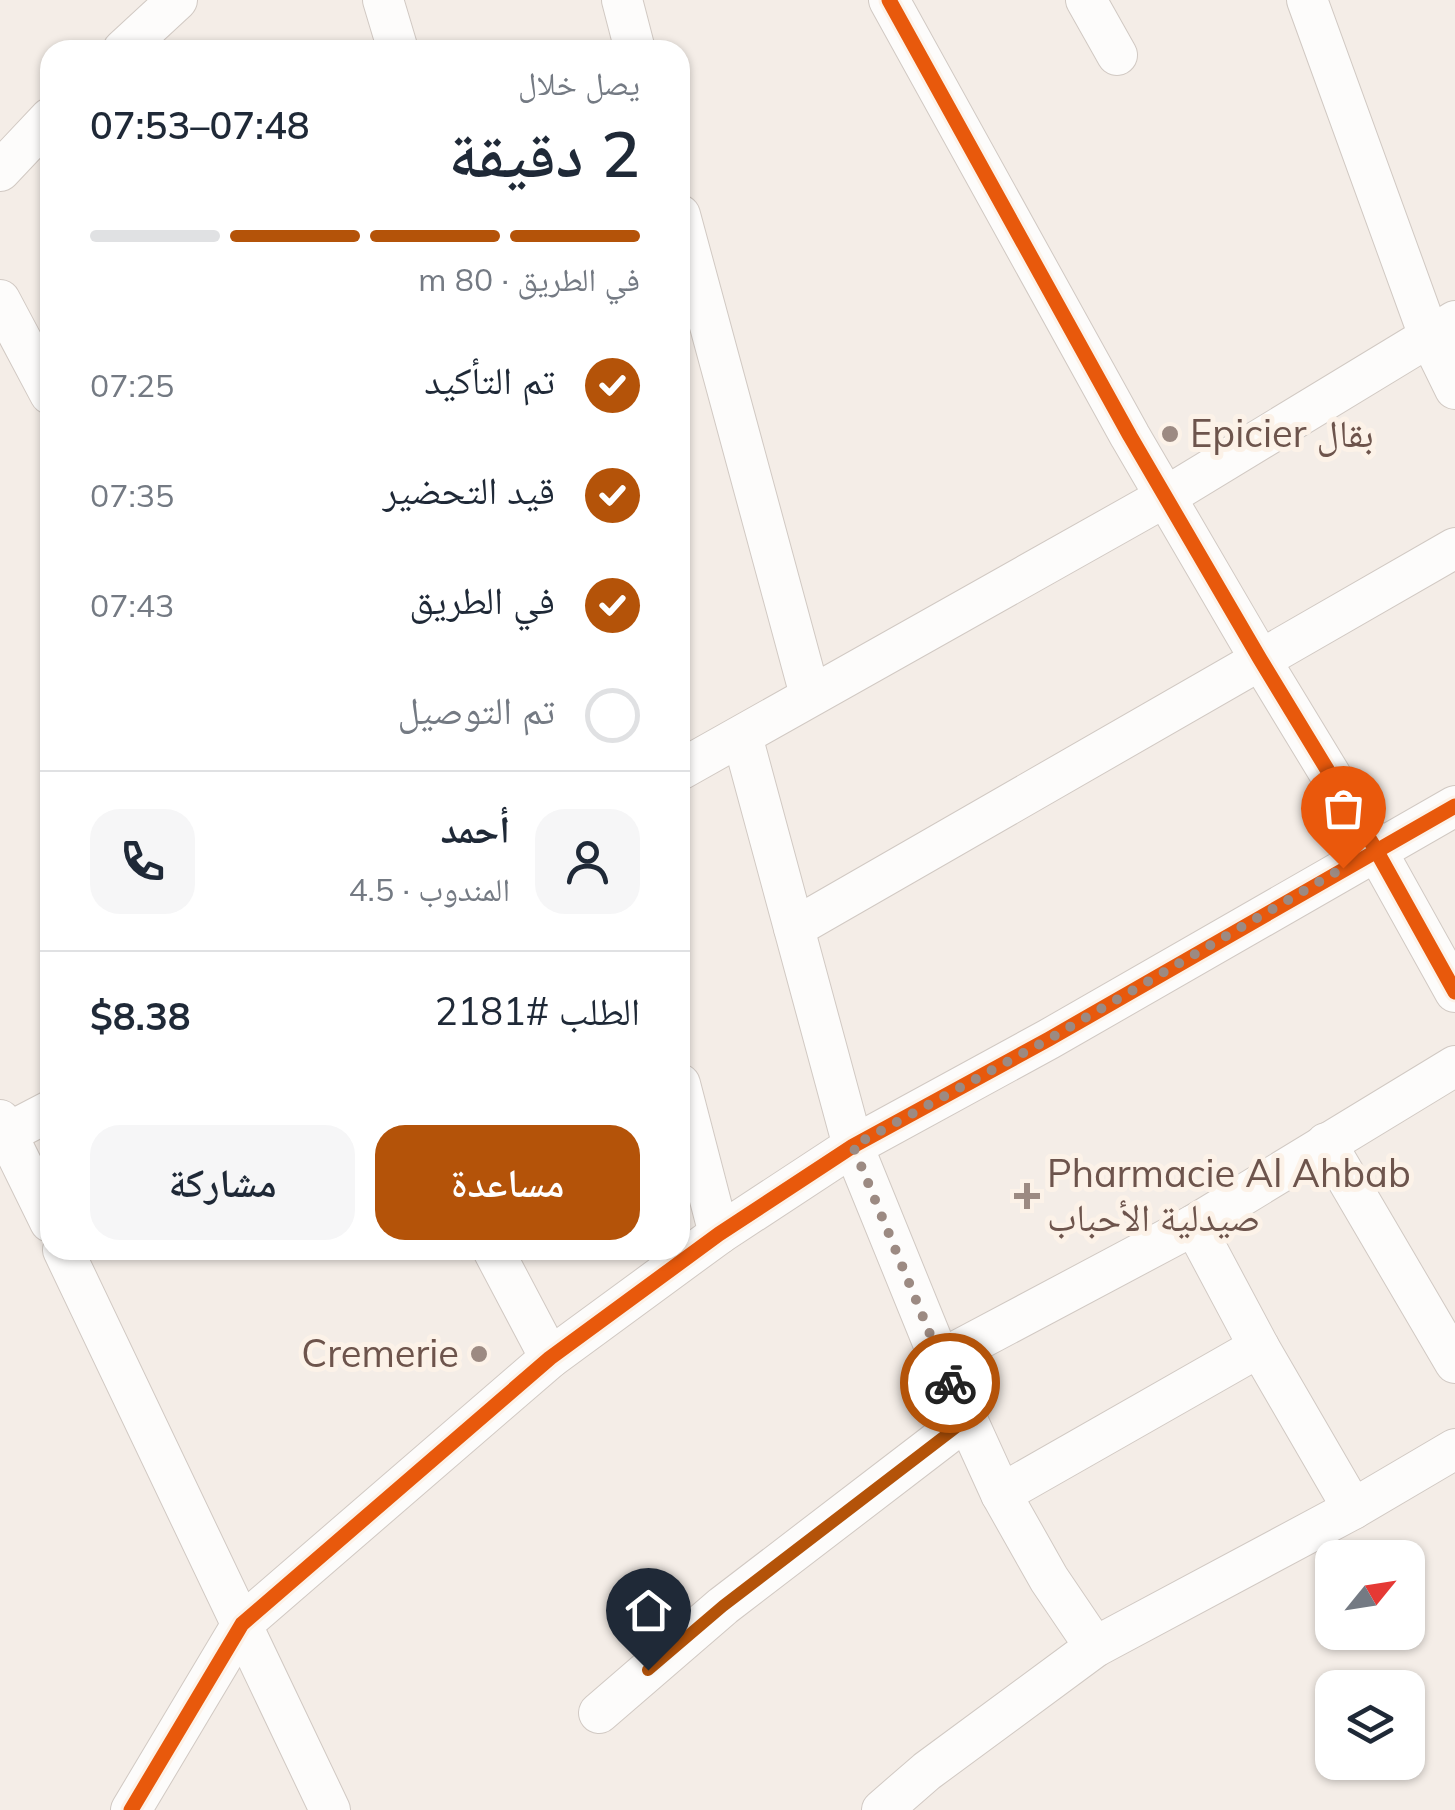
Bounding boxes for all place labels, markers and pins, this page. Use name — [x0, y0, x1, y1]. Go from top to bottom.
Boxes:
place label: Epicier بقال — [1190, 409, 1374, 457]
marker: Epicier بقال — [1159, 423, 1181, 445]
pin — [1301, 766, 1386, 869]
place label: Pharmacie Al Ahbab صيدلية الأحباب — [1047, 1149, 1411, 1241]
marker: Pharmacie Al Ahbab صيدلية الأحباب — [1016, 1185, 1038, 1207]
place label: Cremerie — [301, 1329, 459, 1377]
marker: Cremerie — [468, 1343, 490, 1365]
pin — [606, 1568, 691, 1671]

